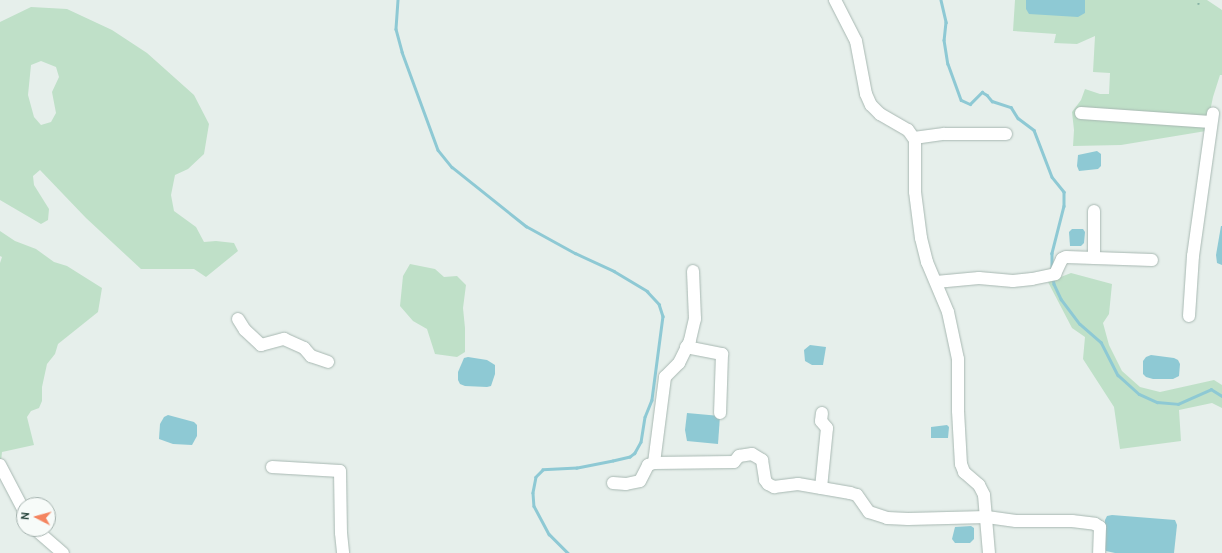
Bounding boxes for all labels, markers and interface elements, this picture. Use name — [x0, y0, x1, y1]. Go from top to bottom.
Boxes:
north arrow — [16, 497, 56, 537]
text: N — [18, 511, 32, 520]

